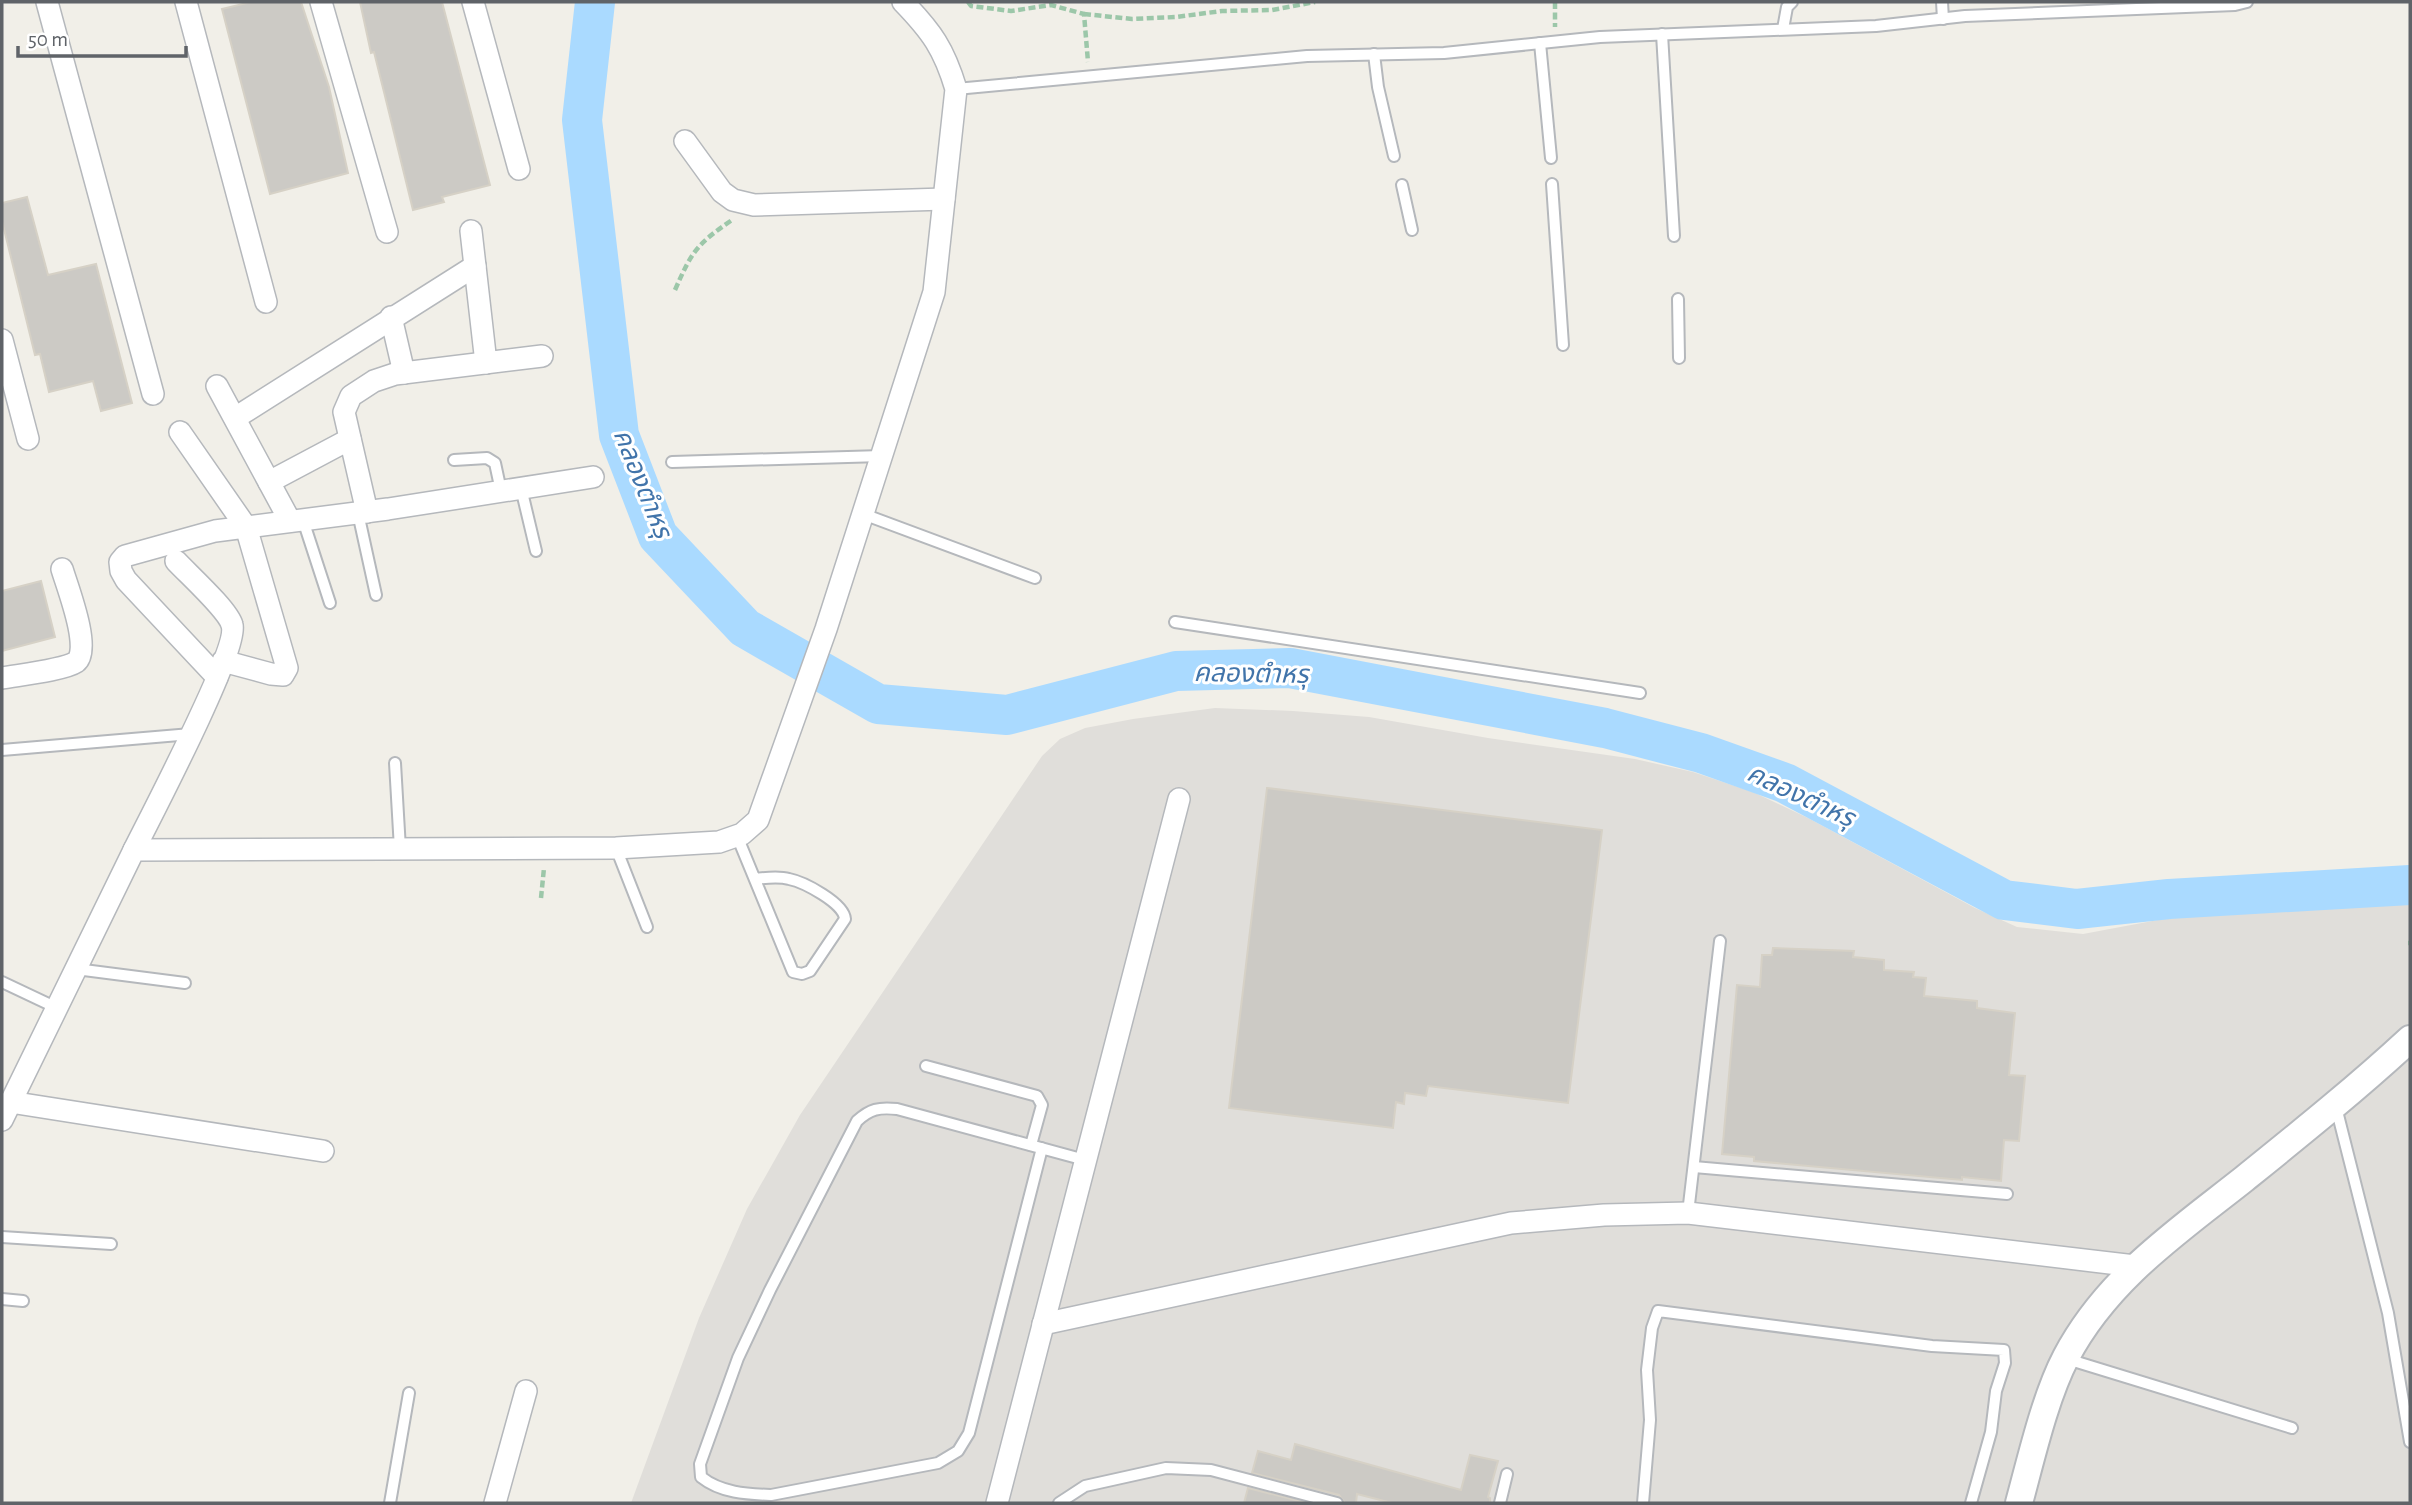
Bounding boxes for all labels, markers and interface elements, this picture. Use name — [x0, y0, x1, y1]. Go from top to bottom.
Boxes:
scale bar — [18, 14, 186, 58]
text: 50 m — [28, 29, 68, 50]
water label: คลองตำหรุ — [607, 425, 676, 544]
water label: คลองตำหรุ — [1193, 660, 1311, 690]
water label: คลองตำหรุ — [1742, 760, 1860, 835]

